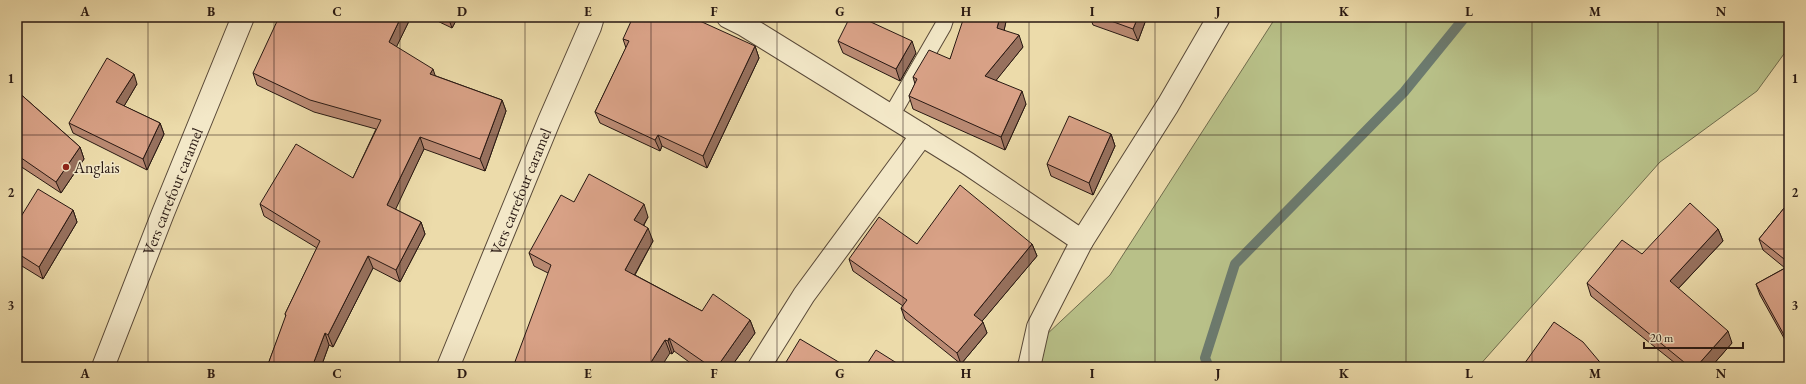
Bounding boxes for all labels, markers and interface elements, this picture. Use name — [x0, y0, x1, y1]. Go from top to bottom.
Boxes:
text: A — [79, 3, 90, 20]
text: B — [207, 3, 215, 20]
text: C — [332, 3, 342, 20]
text: D — [457, 3, 467, 20]
text: E — [584, 3, 592, 20]
text: F — [710, 3, 718, 20]
text: G — [835, 3, 845, 20]
text: H — [961, 3, 972, 20]
text: I — [1090, 3, 1095, 20]
text: J — [1214, 3, 1221, 20]
text: K — [1339, 3, 1350, 20]
text: L — [1465, 3, 1473, 20]
text: M — [1589, 3, 1601, 20]
text: N — [1716, 3, 1727, 20]
text: 1 — [8, 70, 15, 87]
text: 1 — [1792, 70, 1799, 87]
street label: Vers carrefour caramel — [137, 124, 207, 258]
street label: Vers carrefour caramel — [485, 124, 556, 258]
place label: Anglais — [73, 157, 120, 178]
marker: Anglais — [61, 162, 71, 172]
text: 2 — [8, 184, 15, 201]
text: 2 — [1792, 184, 1799, 201]
text: 3 — [8, 297, 15, 314]
text: 3 — [1792, 297, 1799, 314]
scale bar — [1644, 324, 1743, 350]
text: 20 m — [1650, 330, 1674, 346]
text: A — [79, 365, 90, 382]
text: B — [207, 365, 215, 382]
text: C — [332, 365, 342, 382]
text: D — [457, 365, 467, 382]
text: E — [584, 365, 592, 382]
text: F — [710, 365, 718, 382]
text: G — [835, 365, 845, 382]
text: H — [961, 365, 972, 382]
text: I — [1090, 365, 1095, 382]
text: J — [1214, 365, 1221, 382]
text: K — [1339, 365, 1350, 382]
text: L — [1465, 365, 1473, 382]
text: M — [1589, 365, 1601, 382]
text: N — [1716, 365, 1727, 382]

